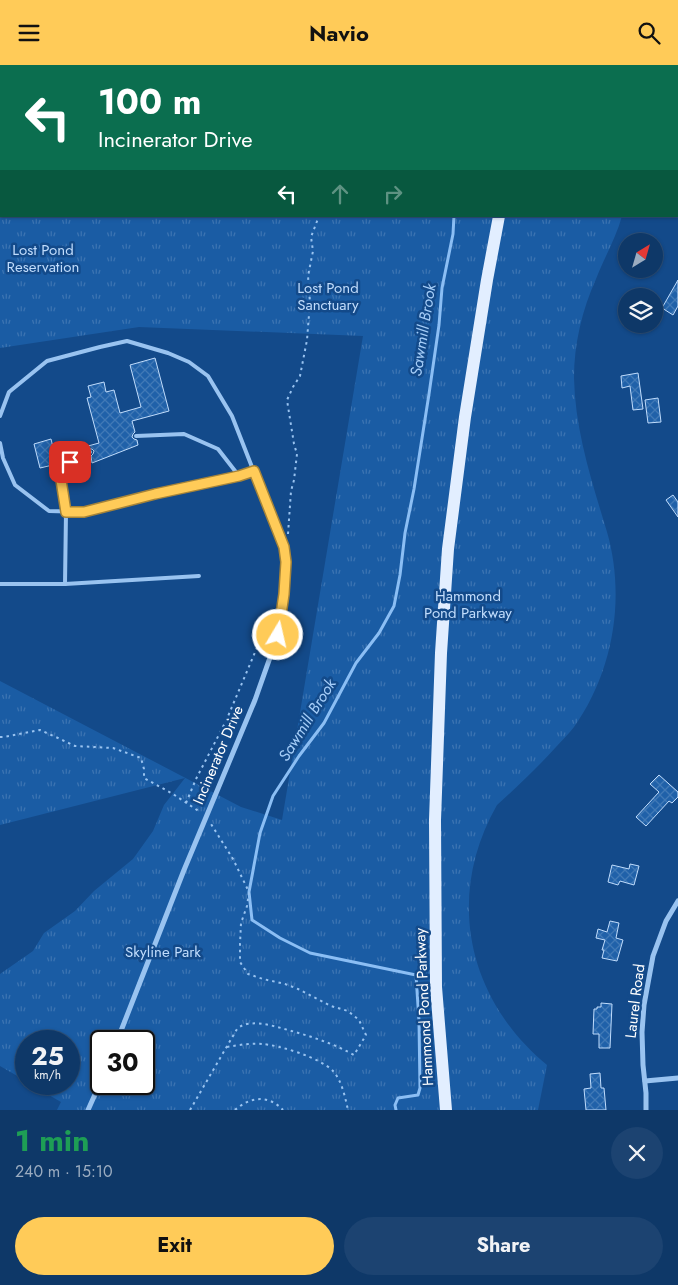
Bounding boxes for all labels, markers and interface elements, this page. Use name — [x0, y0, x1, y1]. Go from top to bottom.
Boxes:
text: Navio — [309, 17, 369, 49]
icon: menu — [15, 19, 43, 47]
icon: search — [635, 19, 663, 47]
text: 100 m — [98, 77, 201, 127]
icon: left — [15, 85, 80, 150]
text: Incinerator Drive — [98, 123, 253, 155]
icon: left — [273, 180, 301, 208]
icon: ahead — [326, 180, 354, 208]
icon: right — [379, 180, 407, 208]
north arrow — [618, 233, 662, 277]
map controls — [618, 233, 663, 333]
park label: Lost Pond Reservation — [7, 239, 79, 278]
park label: Lost Pond Sanctuary — [297, 277, 359, 316]
water label: Sawmill Brook — [404, 281, 442, 378]
button: layers — [618, 288, 663, 333]
pin — [49, 441, 91, 483]
icon: arrive — [56, 448, 84, 476]
park label: Hammond Pond Parkway — [424, 585, 512, 624]
position arrow — [251, 608, 303, 660]
water label: Sawmill Brook — [272, 673, 342, 766]
street label: Incinerator Drive — [187, 702, 249, 808]
street label: Hammond Pond Parkway — [409, 927, 439, 1087]
park label: Skyline Park — [125, 941, 201, 963]
street label: Laurel Road — [620, 963, 650, 1039]
speed limit sign: 30 — [90, 1030, 155, 1095]
text: 25 — [31, 1038, 64, 1074]
text: km/h — [34, 1066, 61, 1084]
text: 1 min — [15, 1119, 89, 1162]
button: close — [611, 1127, 663, 1179]
text: 240 m · 15:10 — [15, 1160, 113, 1183]
button: Exit — [15, 1217, 334, 1275]
button: Share — [344, 1217, 663, 1275]

